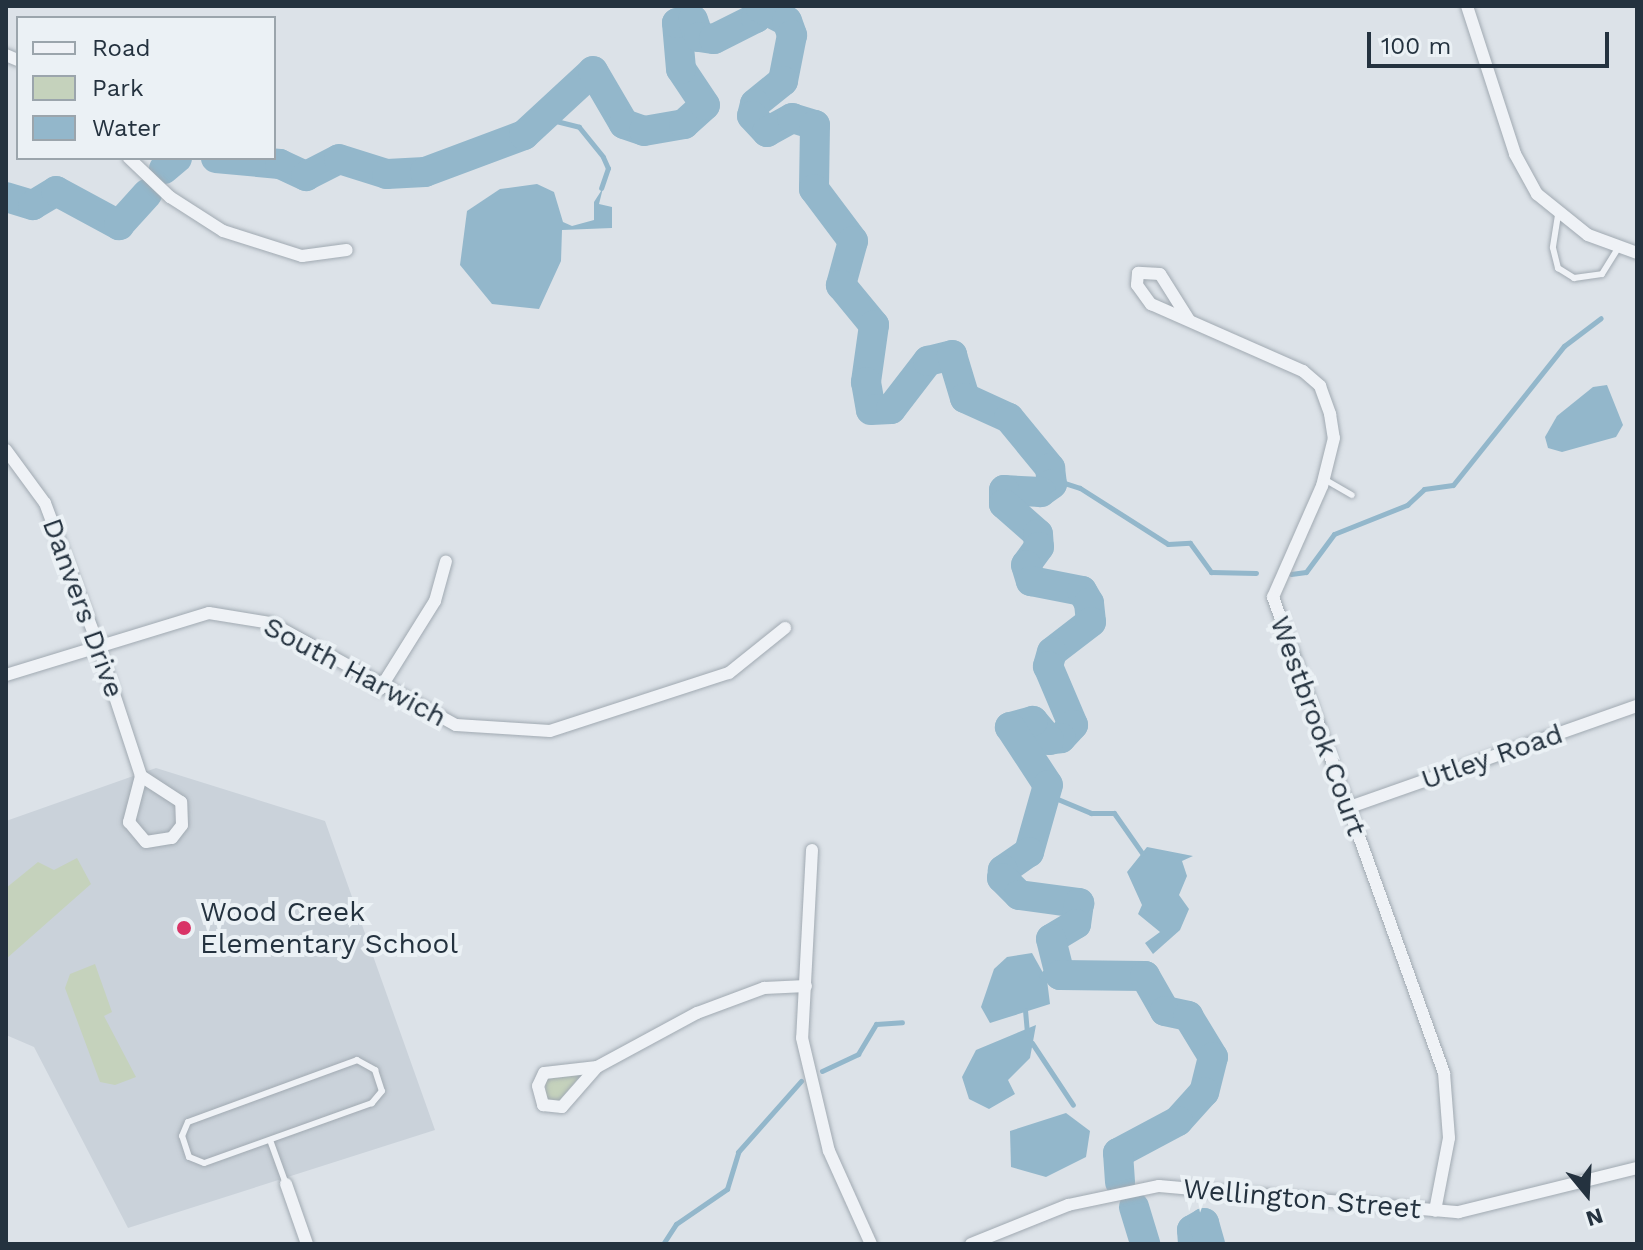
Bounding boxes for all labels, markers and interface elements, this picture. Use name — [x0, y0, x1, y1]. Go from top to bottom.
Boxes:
legend — [16, 16, 276, 160]
scale bar — [1371, 16, 1613, 66]
text: 100 m — [1381, 32, 1451, 60]
text: Road — [92, 34, 151, 62]
text: Park — [92, 74, 144, 102]
text: Water — [92, 114, 161, 142]
street label: Danvers Drive — [35, 514, 131, 702]
street label: South Harwich — [258, 610, 452, 734]
street label: Westbrook Court — [1263, 611, 1373, 841]
street label: Utley Road — [1417, 717, 1567, 797]
place label: Wood Creek Elementary School — [200, 895, 459, 961]
marker: Wood Creek Elementary School — [175, 919, 193, 937]
north arrow — [1547, 1154, 1627, 1234]
street label: Wellington Street — [1182, 1172, 1422, 1226]
text: N — [1583, 1203, 1606, 1232]

